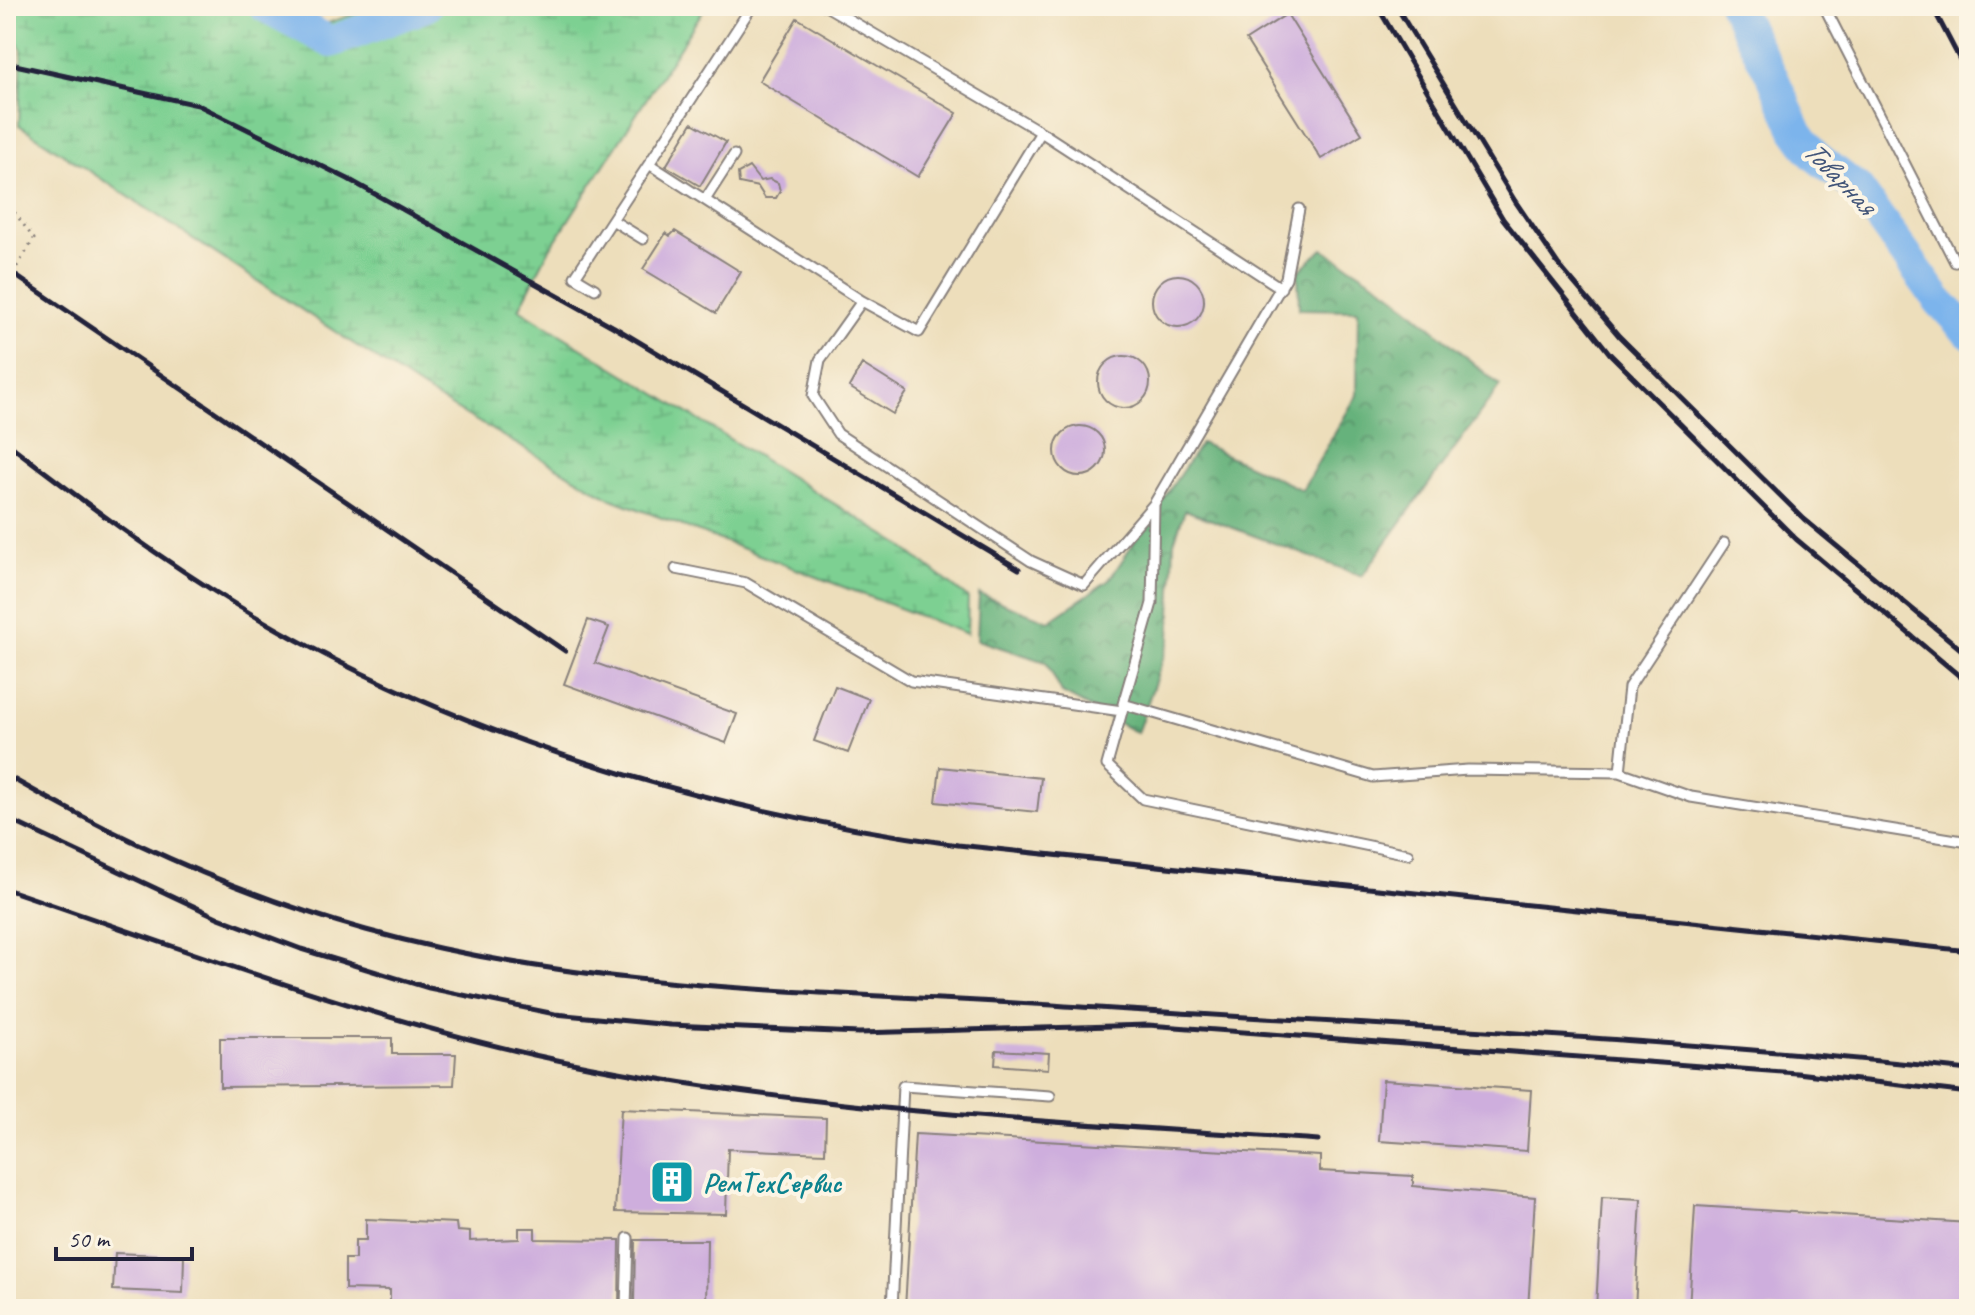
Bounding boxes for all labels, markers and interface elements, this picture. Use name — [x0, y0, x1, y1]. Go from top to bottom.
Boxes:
water label: Товарная — [1795, 132, 1887, 225]
building icon: РемТехСервис — [648, 1158, 696, 1206]
place label: РемТехСервис — [703, 1165, 842, 1200]
scale bar — [56, 1211, 192, 1261]
text: 50 m — [68, 1224, 111, 1254]

